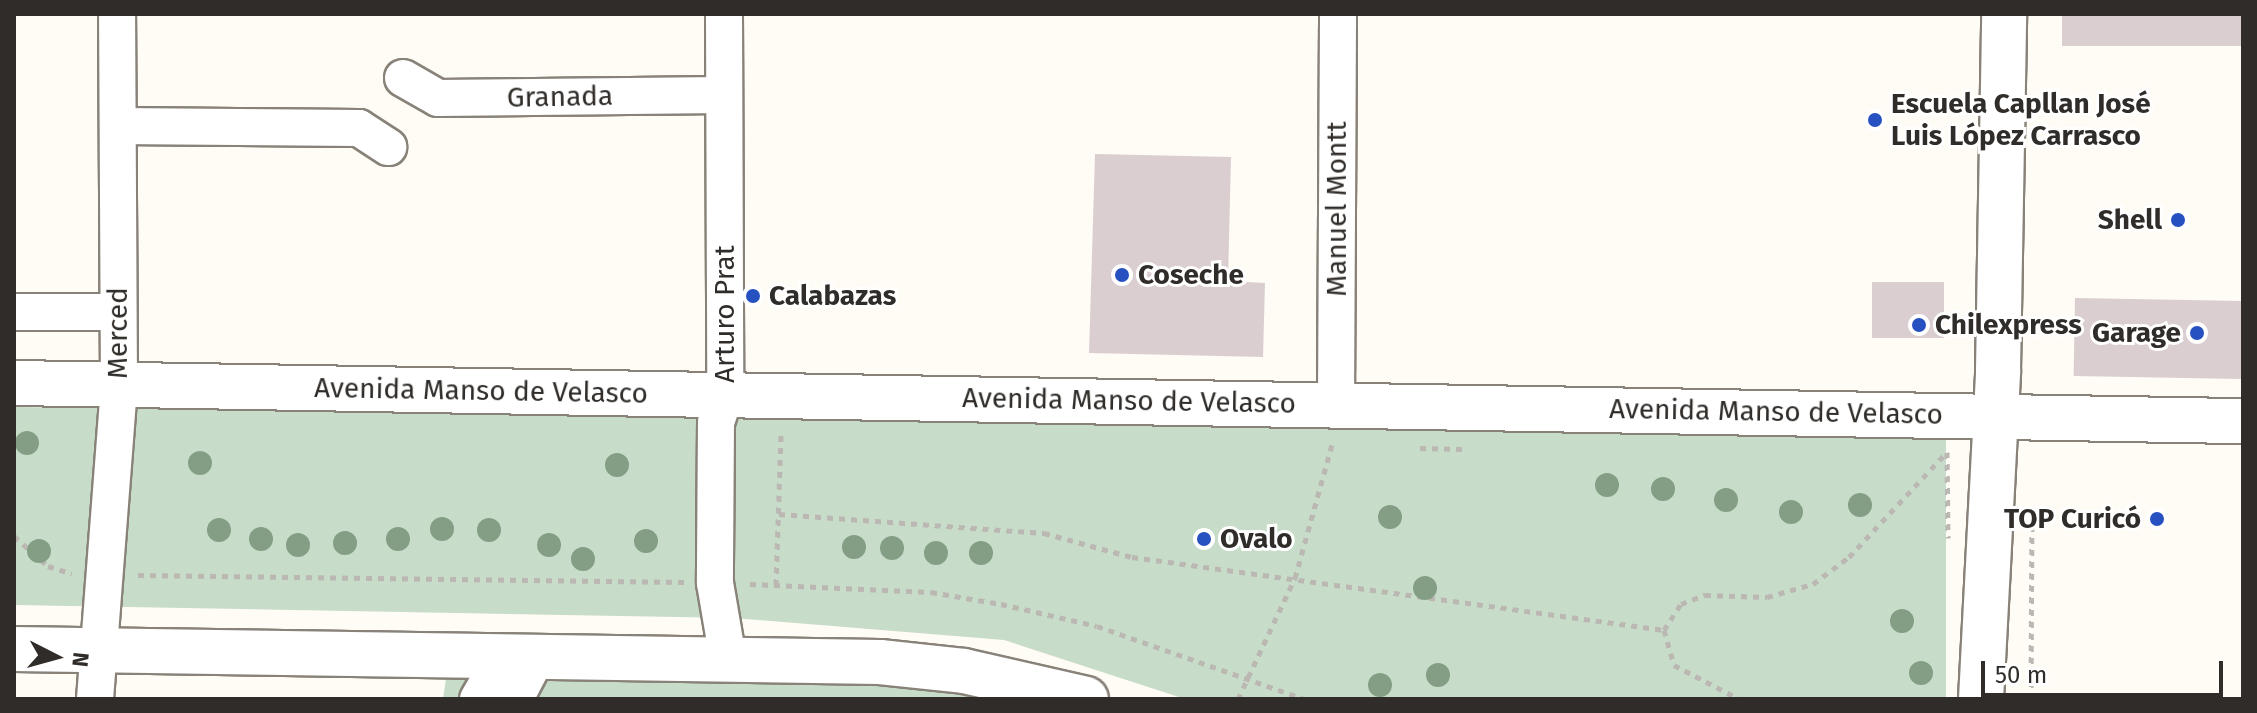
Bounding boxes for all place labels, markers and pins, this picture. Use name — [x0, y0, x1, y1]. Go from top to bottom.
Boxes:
place label: Escuela Capllan José Luis López Carrasco — [1891, 87, 2151, 153]
marker: Escuela Capllan José Luis López Carrasco — [1866, 111, 1884, 129]
place label: Shell — [2098, 203, 2162, 237]
marker: Shell — [2169, 211, 2187, 229]
place label: Coseche — [1138, 258, 1244, 292]
marker: Coseche — [1113, 266, 1131, 284]
place label: Calabazas — [769, 279, 896, 313]
marker: Calabazas — [744, 287, 762, 305]
place label: Chilexpress — [1935, 308, 2082, 342]
marker: Chilexpress — [1910, 316, 1928, 334]
place label: Garage — [2092, 316, 2181, 350]
marker: Garage — [2188, 324, 2206, 342]
place label: TOP Curicó — [2004, 502, 2141, 536]
marker: TOP Curicó — [2148, 510, 2166, 528]
place label: Ovalo — [1220, 522, 1293, 556]
marker: Ovalo — [1195, 530, 1213, 548]

